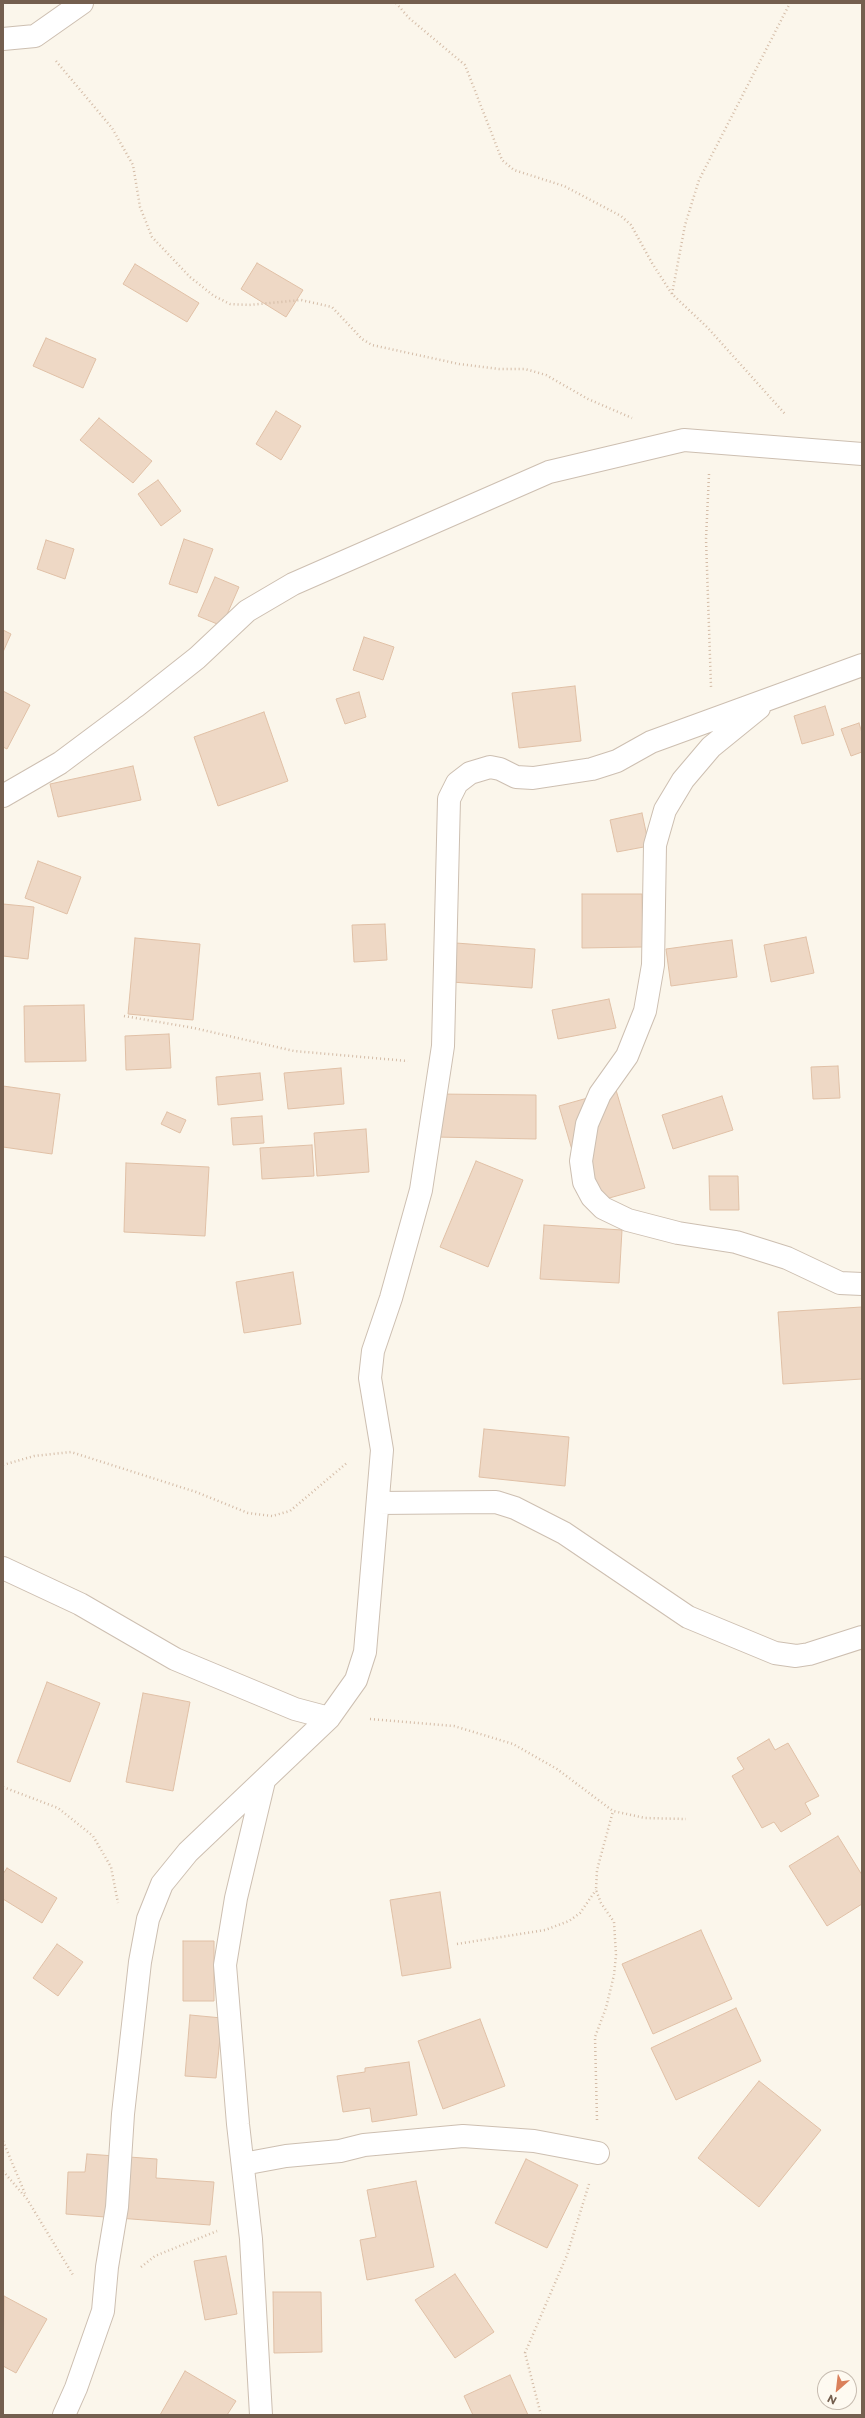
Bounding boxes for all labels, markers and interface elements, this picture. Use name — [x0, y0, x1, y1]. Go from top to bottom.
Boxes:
north arrow — [817, 2370, 857, 2410]
text: N — [825, 2391, 839, 2408]

